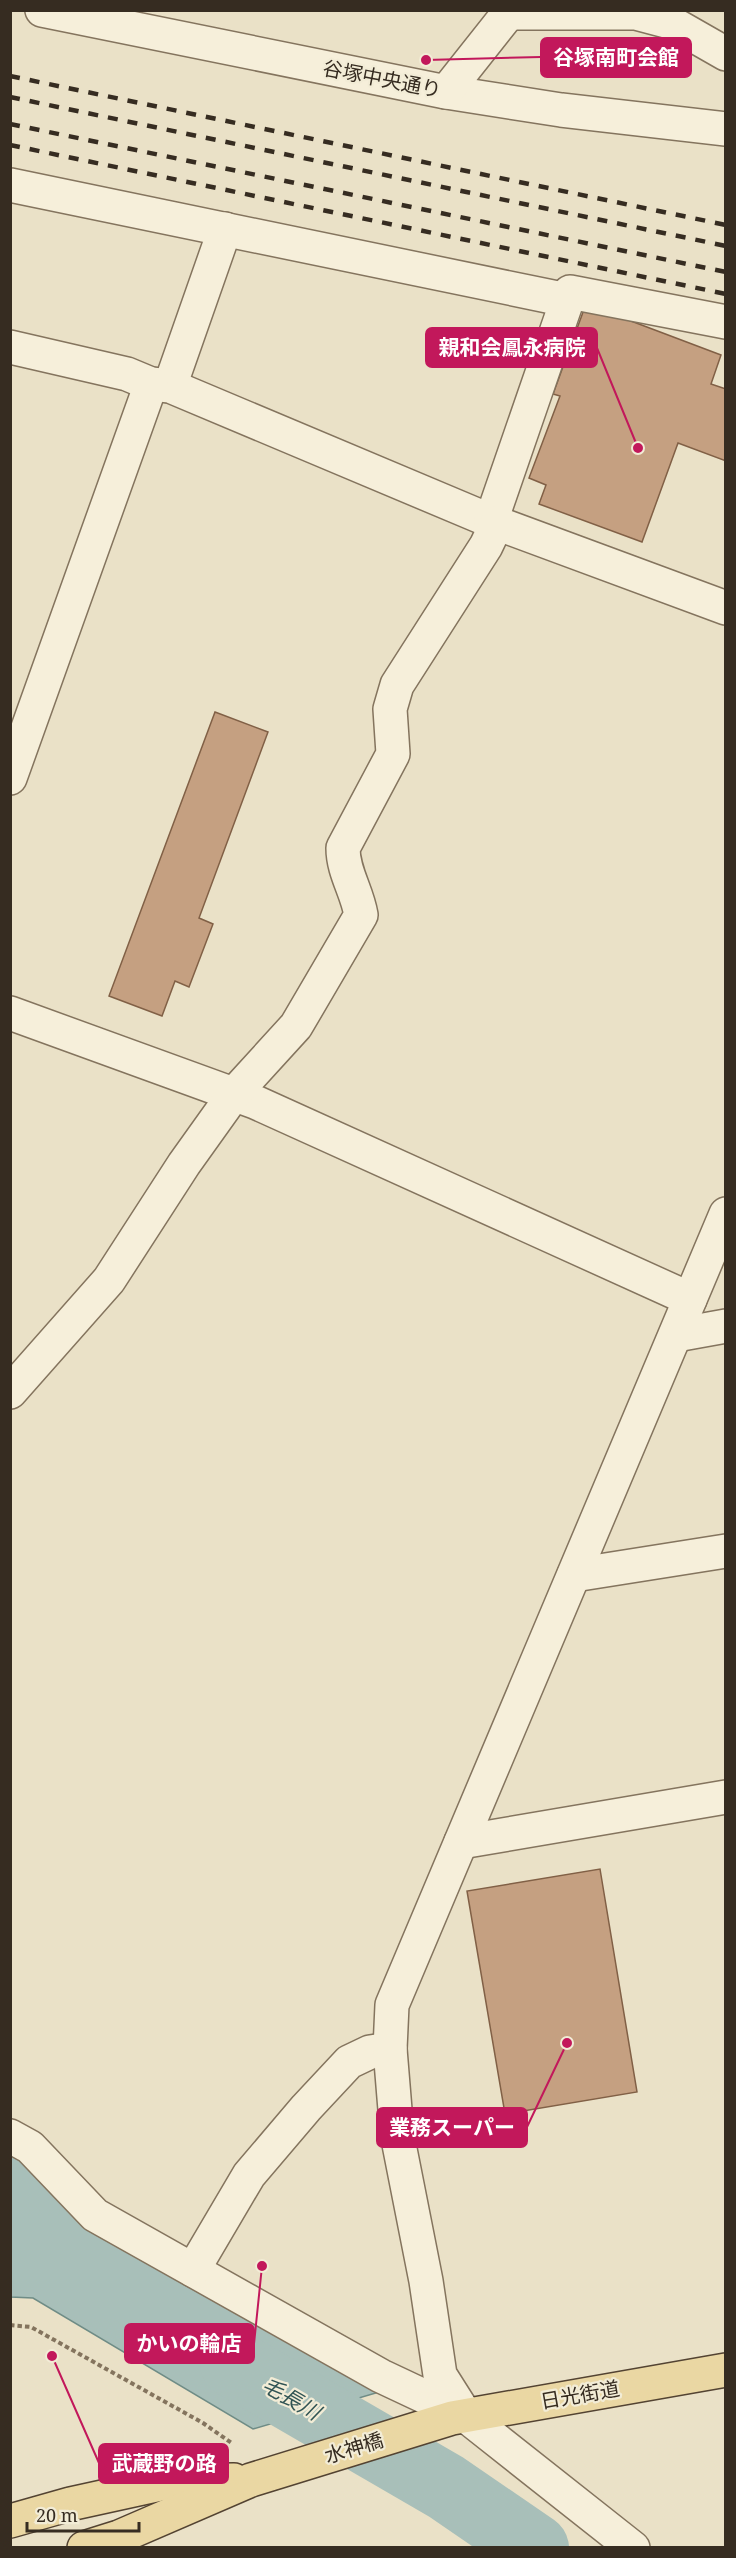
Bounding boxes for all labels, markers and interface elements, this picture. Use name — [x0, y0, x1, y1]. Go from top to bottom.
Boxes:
callout: 谷塚南町会館 — [541, 38, 691, 77]
text: 谷塚南町会館 — [553, 43, 679, 71]
street label: 谷塚中央通り — [321, 54, 444, 103]
callout: 親和会鳳永病院 — [426, 328, 597, 367]
text: 親和会鳳永病院 — [439, 333, 586, 361]
callout: 業務スーパー — [377, 2108, 527, 2147]
text: 業務スーパー — [389, 2113, 515, 2141]
callout: かいの輪店 — [125, 2324, 254, 2363]
text: かいの輪店 — [137, 2329, 242, 2357]
water label: 毛長川 — [257, 2370, 328, 2427]
street label: 日光街道 — [538, 2374, 622, 2415]
street label: 水神橋 — [321, 2426, 386, 2469]
callout: 武蔵野の路 — [99, 2444, 228, 2483]
text: 武蔵野の路 — [112, 2449, 217, 2477]
scale bar — [27, 2495, 140, 2533]
text: 20 m — [36, 2503, 78, 2527]

